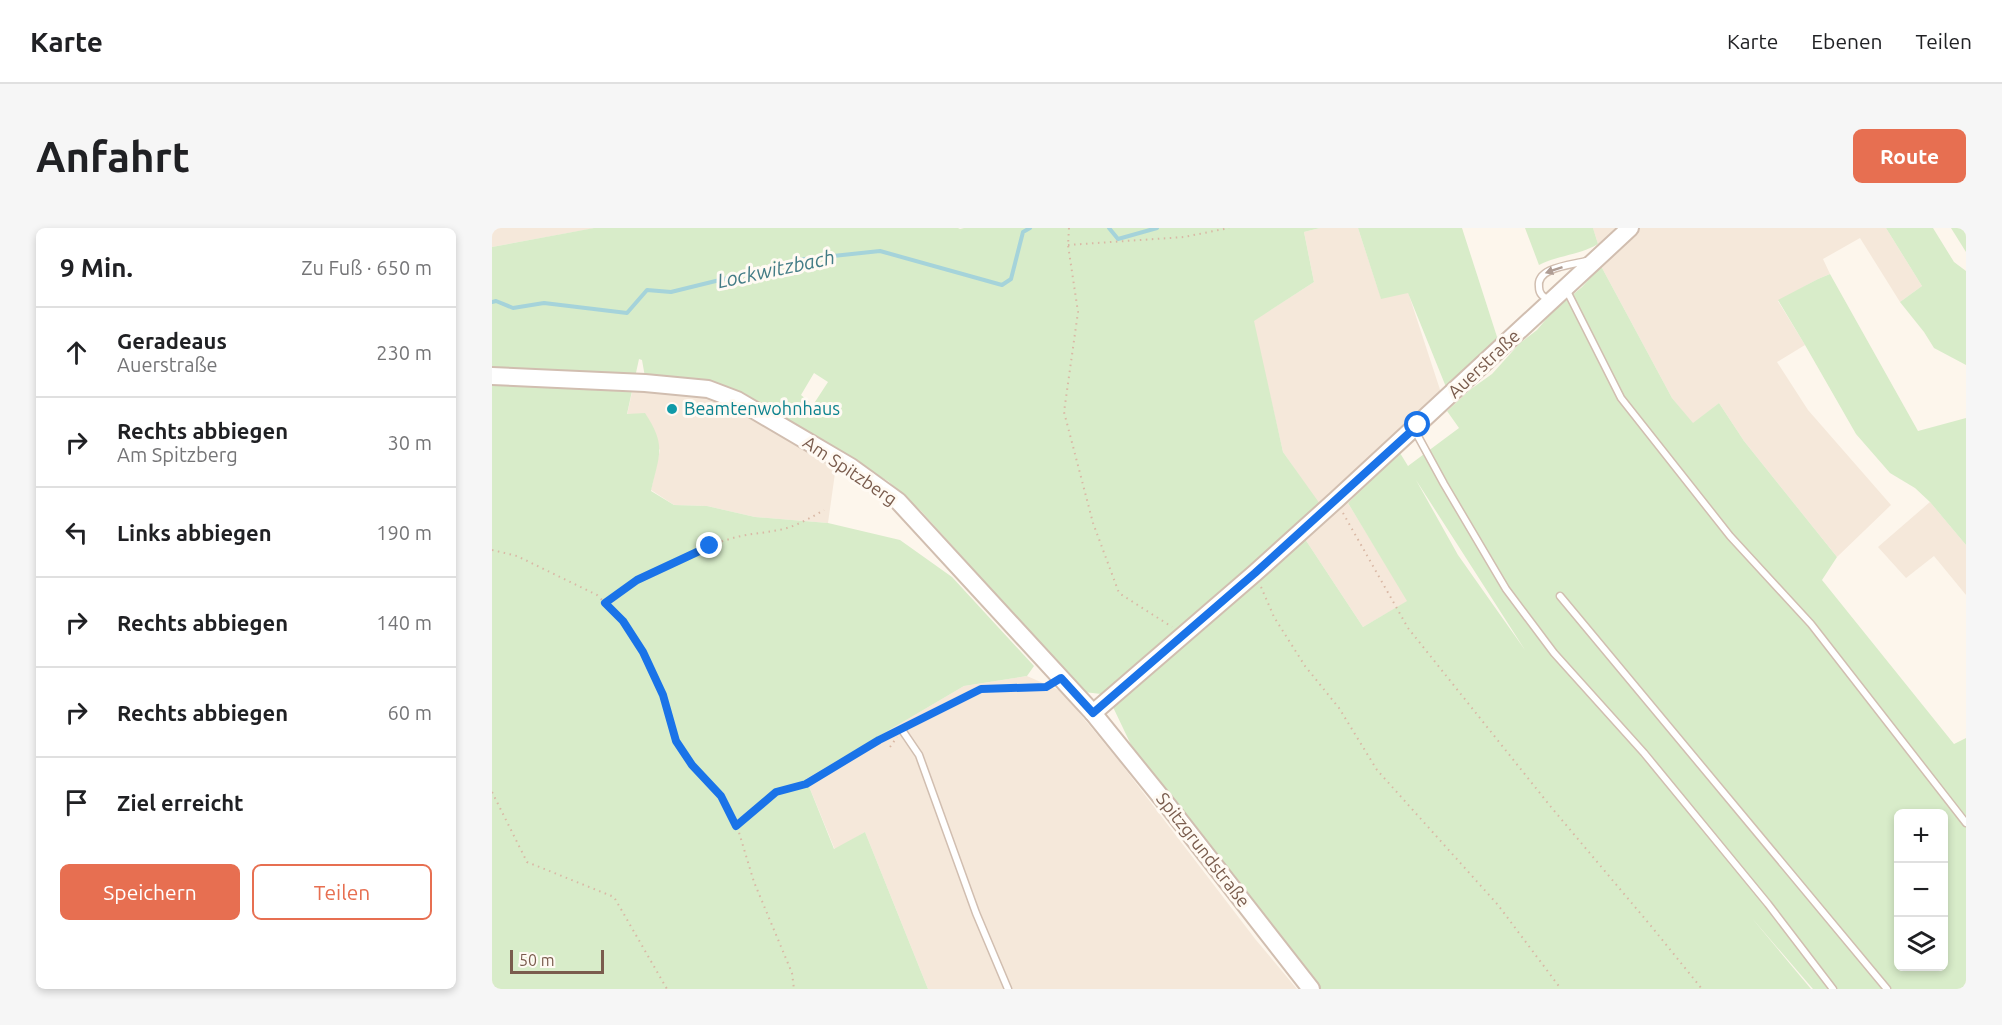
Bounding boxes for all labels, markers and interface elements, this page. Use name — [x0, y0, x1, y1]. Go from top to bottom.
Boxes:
text: Karte — [30, 26, 103, 57]
text: Karte — [1727, 29, 1778, 53]
text: Ebenen — [1811, 29, 1883, 53]
text: Teilen — [1916, 29, 1972, 53]
button: Route — [1853, 129, 1966, 183]
text: Anfahrt — [36, 133, 190, 180]
water label: Lockwitzbach — [715, 245, 837, 292]
text: 9 Min. — [60, 253, 133, 282]
text: Zu Fuß · 650 m — [301, 256, 432, 279]
one-way arrow — [1545, 266, 1563, 275]
street label: Auerstraße — [1443, 325, 1523, 401]
text: Geradeaus — [117, 328, 227, 353]
icon: ahead — [60, 336, 93, 369]
text: 230 m — [376, 341, 432, 364]
text: Auerstraße — [117, 353, 218, 376]
place label: Beamtenwohnhaus — [684, 398, 840, 418]
marker: Beamtenwohnhaus — [665, 402, 679, 416]
route start — [1404, 411, 1430, 437]
text: Rechts abbiegen — [117, 418, 288, 443]
icon: right — [60, 426, 93, 459]
text: 30 m — [388, 431, 432, 454]
street label: Am Spitzberg — [800, 431, 901, 509]
text: Am Spitzberg — [117, 443, 238, 466]
icon: left — [60, 516, 93, 549]
text: Links abbiegen — [117, 520, 272, 545]
text: 190 m — [376, 521, 432, 544]
route end — [696, 532, 722, 558]
icon: right — [60, 606, 93, 639]
text: Rechts abbiegen — [117, 610, 288, 635]
text: 140 m — [376, 611, 432, 634]
icon: right — [60, 696, 93, 729]
text: Rechts abbiegen — [117, 700, 288, 725]
text: 60 m — [388, 701, 432, 724]
icon: arrive — [60, 786, 93, 819]
street label: Spitzgrundstraße — [1153, 788, 1255, 910]
text: Ziel erreicht — [117, 790, 244, 815]
map controls — [1894, 809, 1948, 971]
button: + — [1894, 809, 1948, 863]
button: − — [1894, 863, 1948, 917]
button: Speichern — [60, 864, 240, 920]
button: Teilen — [252, 864, 432, 920]
button: layers — [1894, 917, 1948, 971]
scale bar — [510, 947, 604, 974]
text: 50 m — [519, 951, 555, 969]

